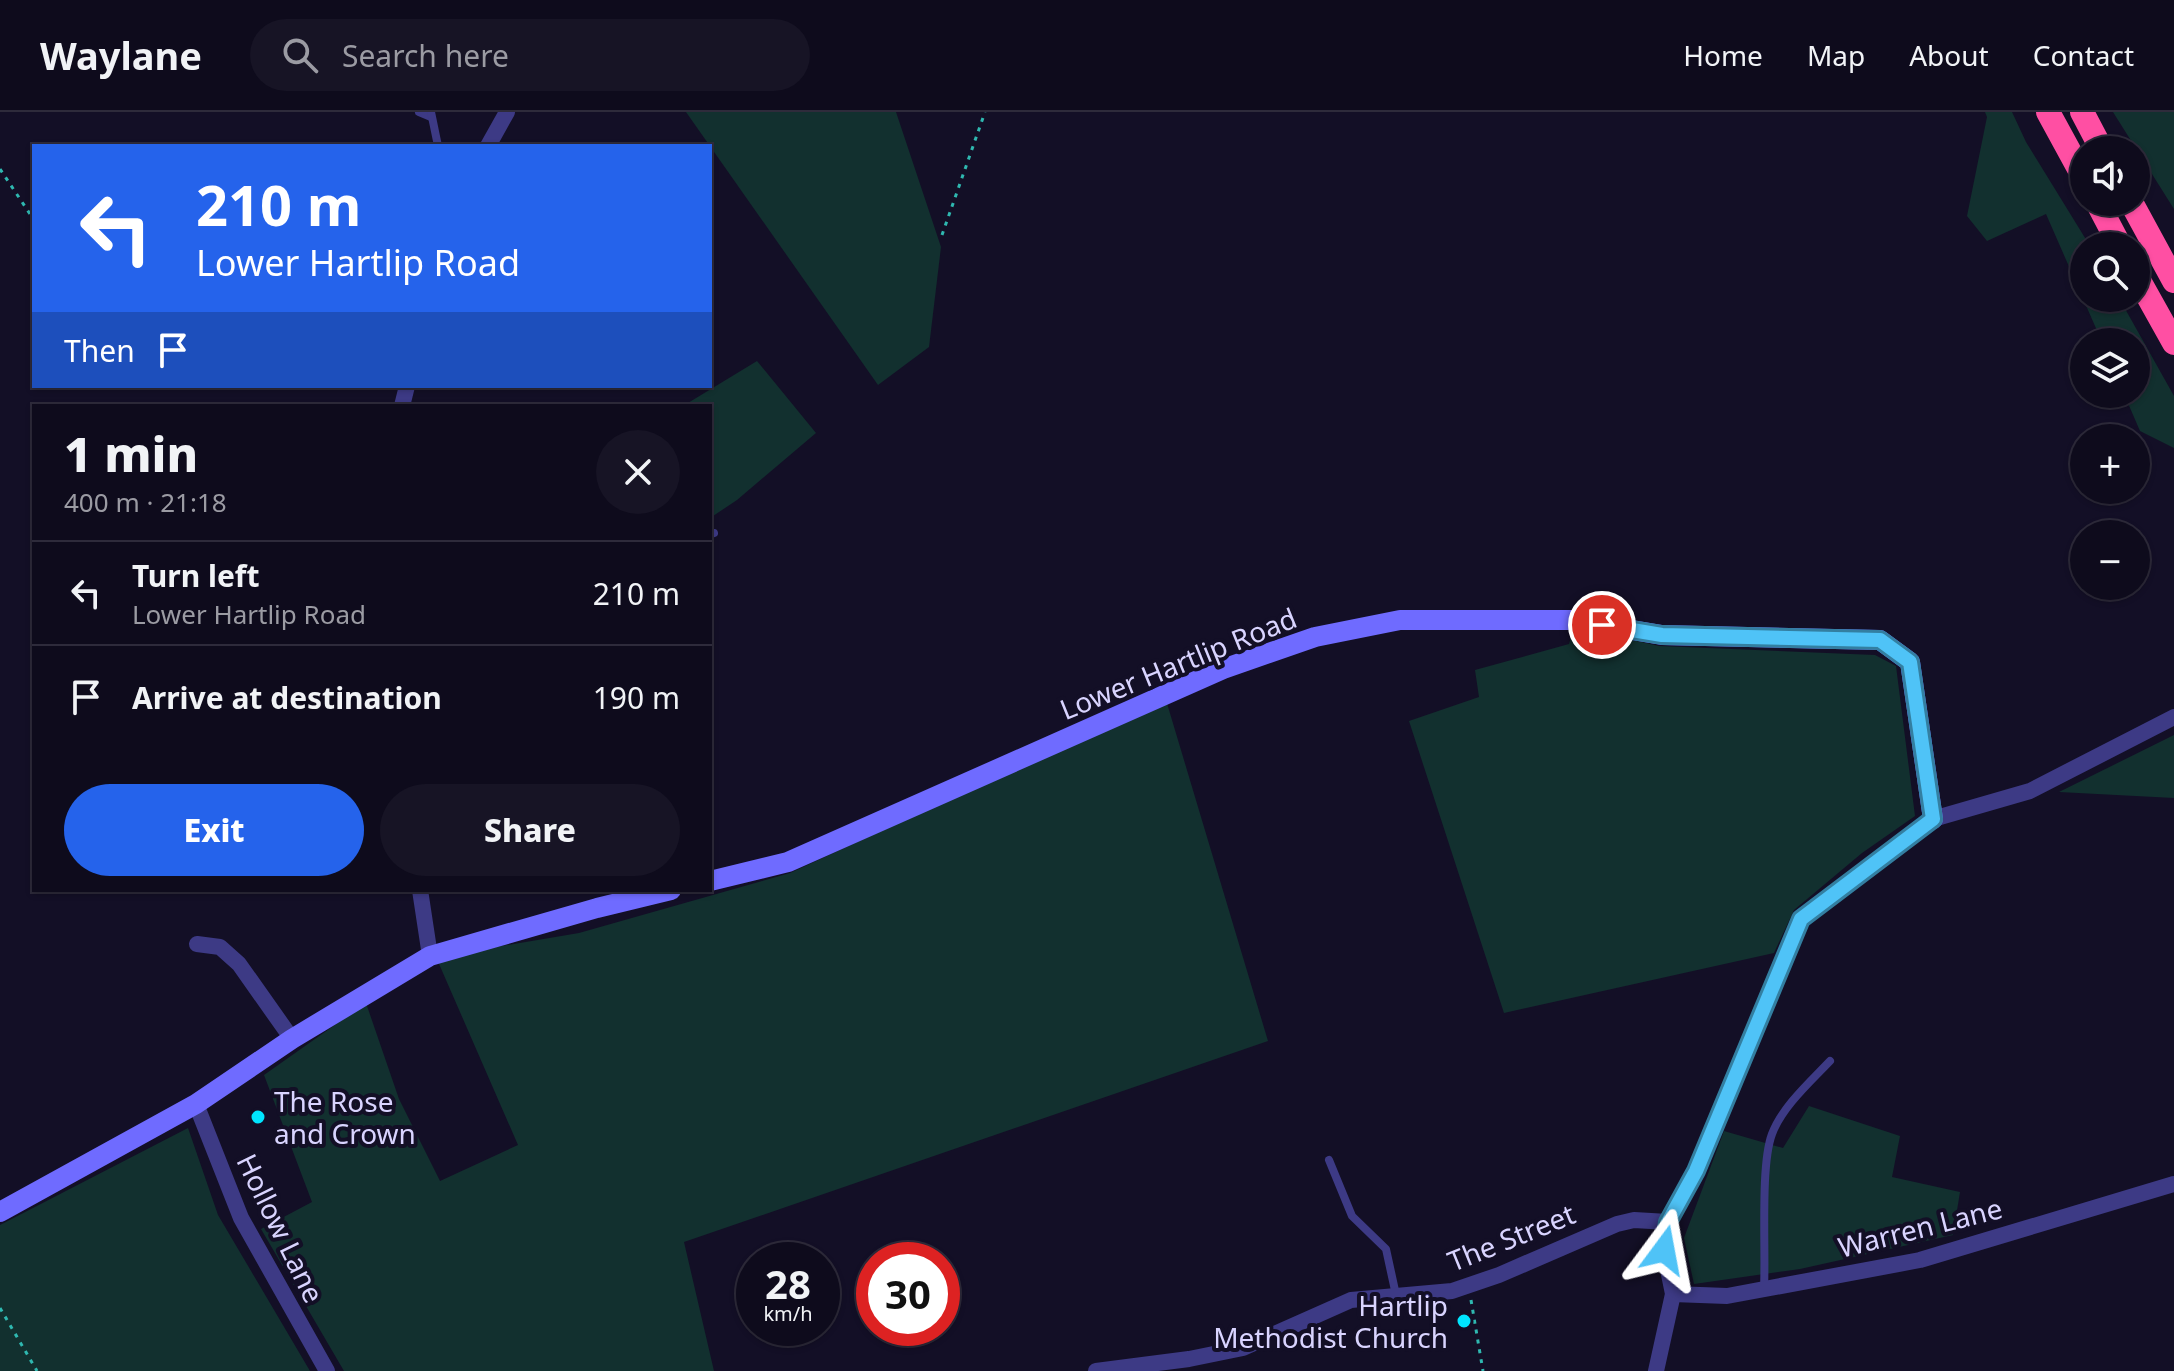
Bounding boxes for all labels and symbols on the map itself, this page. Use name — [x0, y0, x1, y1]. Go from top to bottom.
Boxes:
pin — [1568, 591, 1636, 659]
street label: Lower Hartlip Road — [1054, 598, 1302, 728]
place label: The Rose and Crown — [274, 1082, 416, 1152]
marker: The Rose and Crown — [249, 1108, 267, 1126]
street label: Hollow Lane — [229, 1147, 333, 1309]
street label: Warren Lane — [1834, 1188, 2006, 1266]
street label: The Street — [1442, 1194, 1580, 1280]
position arrow — [1622, 1208, 1706, 1292]
speed limit sign: 30 — [856, 1242, 960, 1346]
place label: Hartlip Methodist Church — [1213, 1286, 1448, 1356]
marker: Hartlip Methodist Church — [1455, 1312, 1473, 1330]

